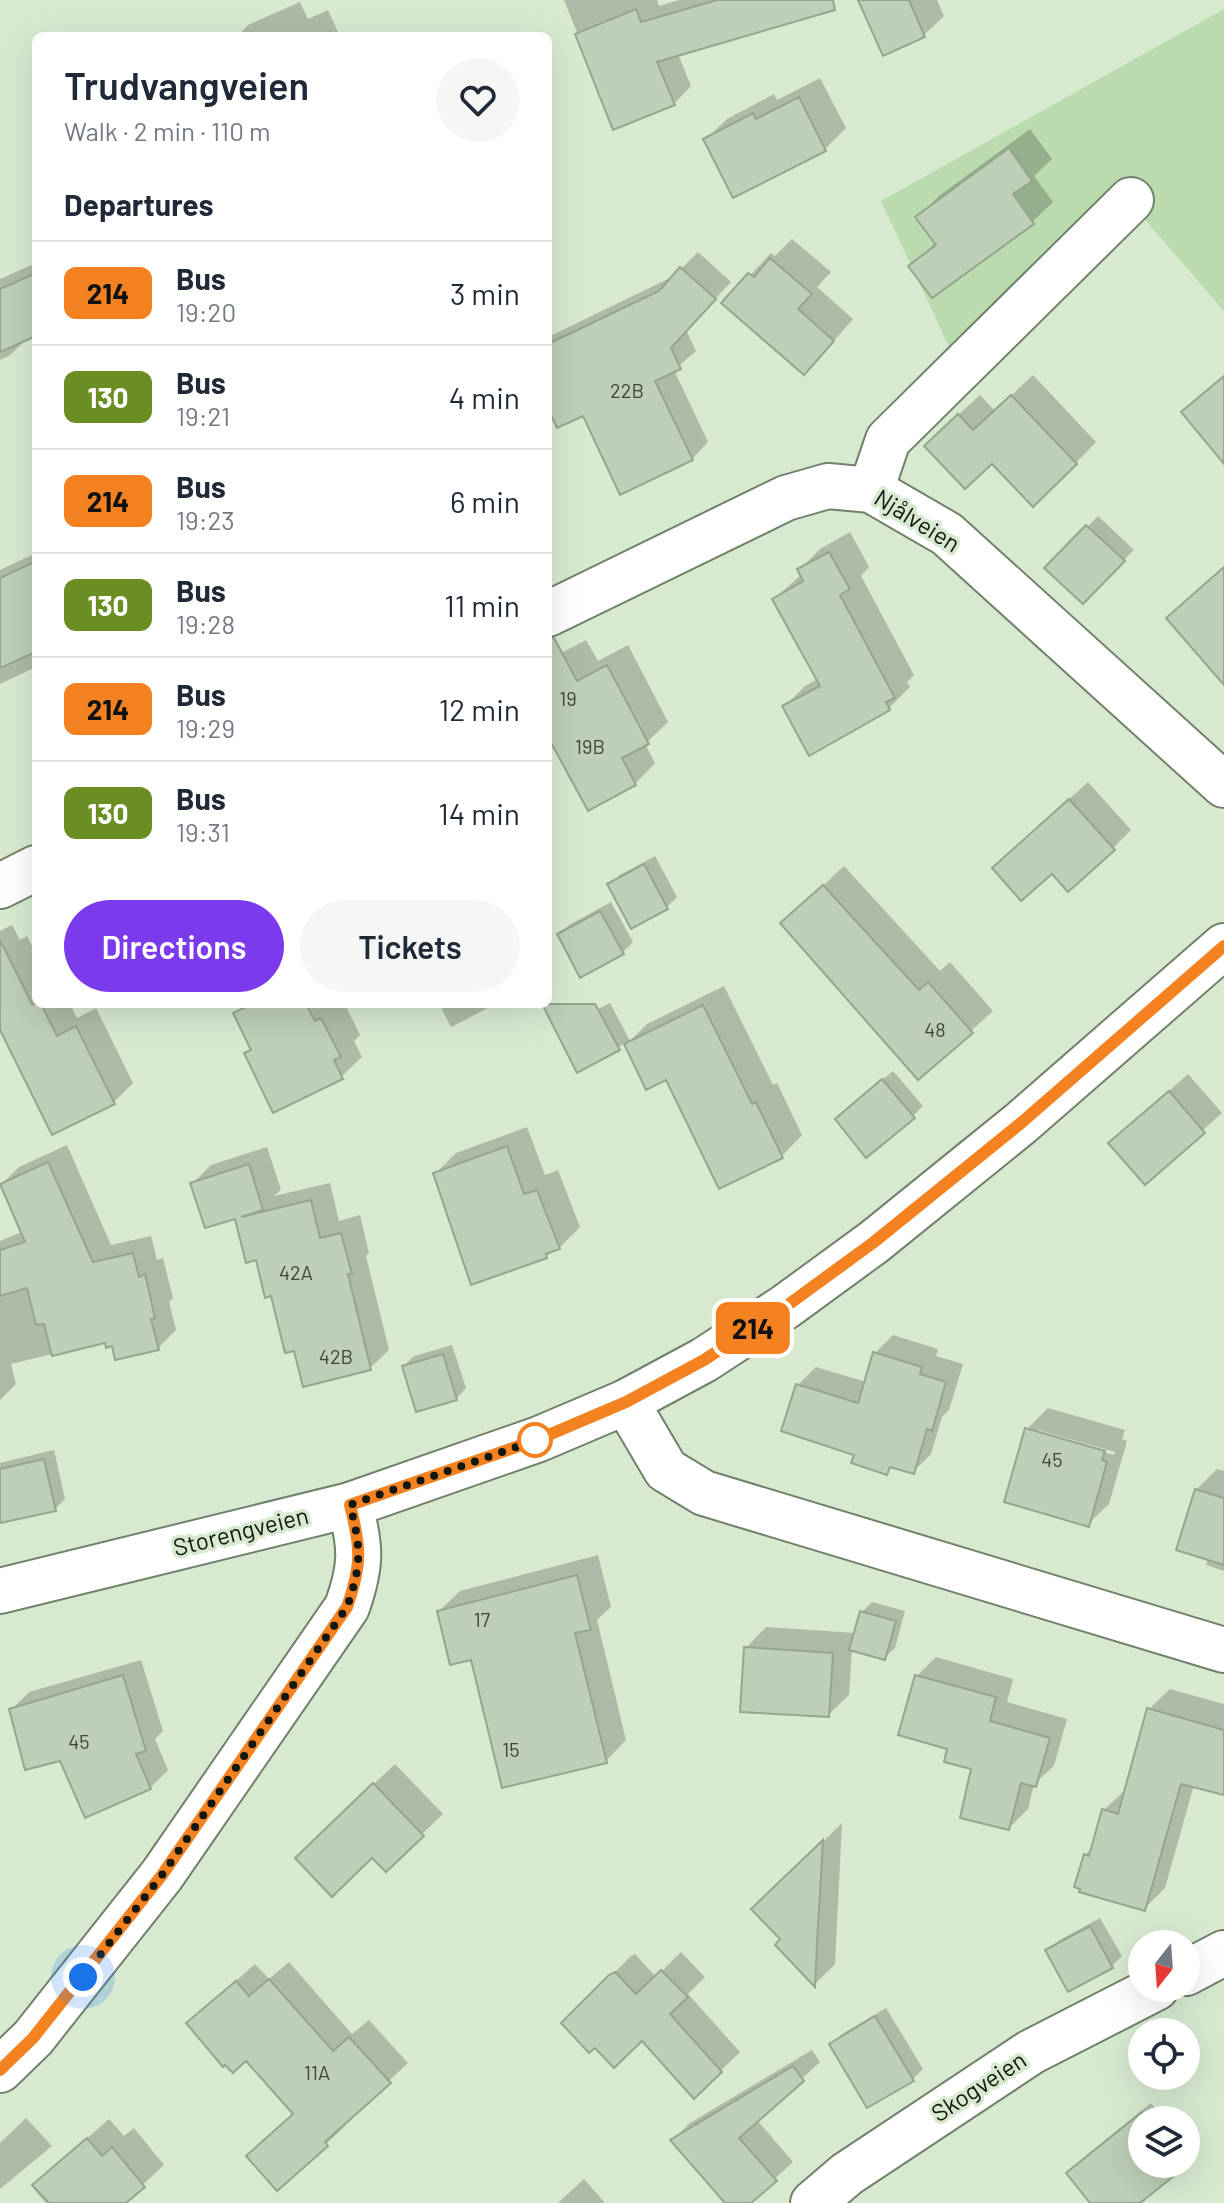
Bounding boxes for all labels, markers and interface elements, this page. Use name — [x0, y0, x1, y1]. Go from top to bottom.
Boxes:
button: heart — [436, 58, 520, 142]
text: Trudvangveien — [64, 62, 309, 108]
text: Walk · 2 min · 110 m — [64, 115, 271, 146]
text: Departures — [64, 186, 214, 222]
text: Bus — [176, 260, 226, 296]
text: 3 min — [450, 275, 520, 311]
text: 214 — [87, 276, 129, 310]
text: 19:20 — [176, 296, 236, 327]
text: Bus — [176, 364, 226, 400]
house number: 22B — [610, 378, 644, 402]
text: 4 min — [449, 379, 520, 415]
text: 130 — [88, 380, 129, 414]
text: 19:21 — [176, 400, 230, 431]
text: Bus — [176, 468, 226, 504]
street label: Njålveien — [870, 482, 966, 557]
text: 6 min — [450, 483, 520, 519]
text: 214 — [87, 484, 129, 518]
text: 19:23 — [176, 504, 235, 535]
text: Bus — [176, 572, 226, 608]
text: 11 min — [444, 587, 520, 623]
text: 130 — [88, 588, 129, 622]
text: 19:28 — [176, 608, 235, 639]
text: Bus — [176, 676, 226, 712]
house number: 19 — [559, 686, 577, 710]
text: 12 min — [439, 691, 520, 727]
text: 214 — [87, 692, 129, 726]
text: 19:29 — [176, 712, 235, 743]
house number: 19B — [575, 734, 605, 758]
text: Bus — [176, 780, 226, 816]
text: 14 min — [438, 795, 520, 831]
text: 130 — [88, 796, 129, 830]
text: 19:31 — [176, 816, 230, 847]
button: Directions — [64, 900, 284, 992]
button: Tickets — [300, 900, 520, 992]
house number: 48 — [924, 1017, 946, 1041]
house number: 42A — [279, 1260, 313, 1284]
line badge: 214 — [707, 1302, 799, 1354]
text: 214 — [732, 1311, 774, 1345]
house number: 42B — [319, 1344, 353, 1368]
unlabelled marker — [518, 1423, 552, 1457]
house number: 45 — [1041, 1447, 1063, 1471]
street label: Storengveien — [170, 1500, 311, 1561]
house number: 17 — [474, 1607, 491, 1631]
house number: 45 — [68, 1729, 90, 1753]
house number: 15 — [502, 1737, 520, 1761]
north arrow — [1128, 1930, 1200, 2002]
map controls — [1128, 1930, 1200, 2178]
your location — [63, 1957, 103, 1997]
button: locate — [1128, 2018, 1200, 2090]
street label: Skogveien — [925, 2044, 1031, 2127]
house number: 11A — [304, 2060, 330, 2084]
button: layers — [1128, 2106, 1200, 2178]

